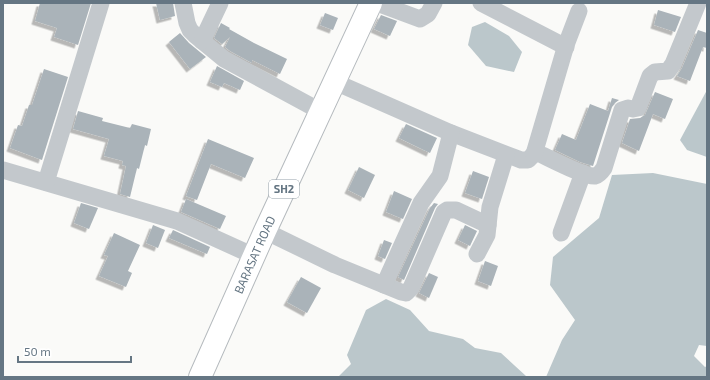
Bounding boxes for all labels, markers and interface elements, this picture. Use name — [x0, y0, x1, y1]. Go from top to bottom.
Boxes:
road number: SH2 — [269, 180, 299, 198]
street label: BARASAT ROAD — [231, 214, 277, 296]
scale bar — [18, 338, 131, 364]
text: 50 m — [24, 344, 51, 358]

